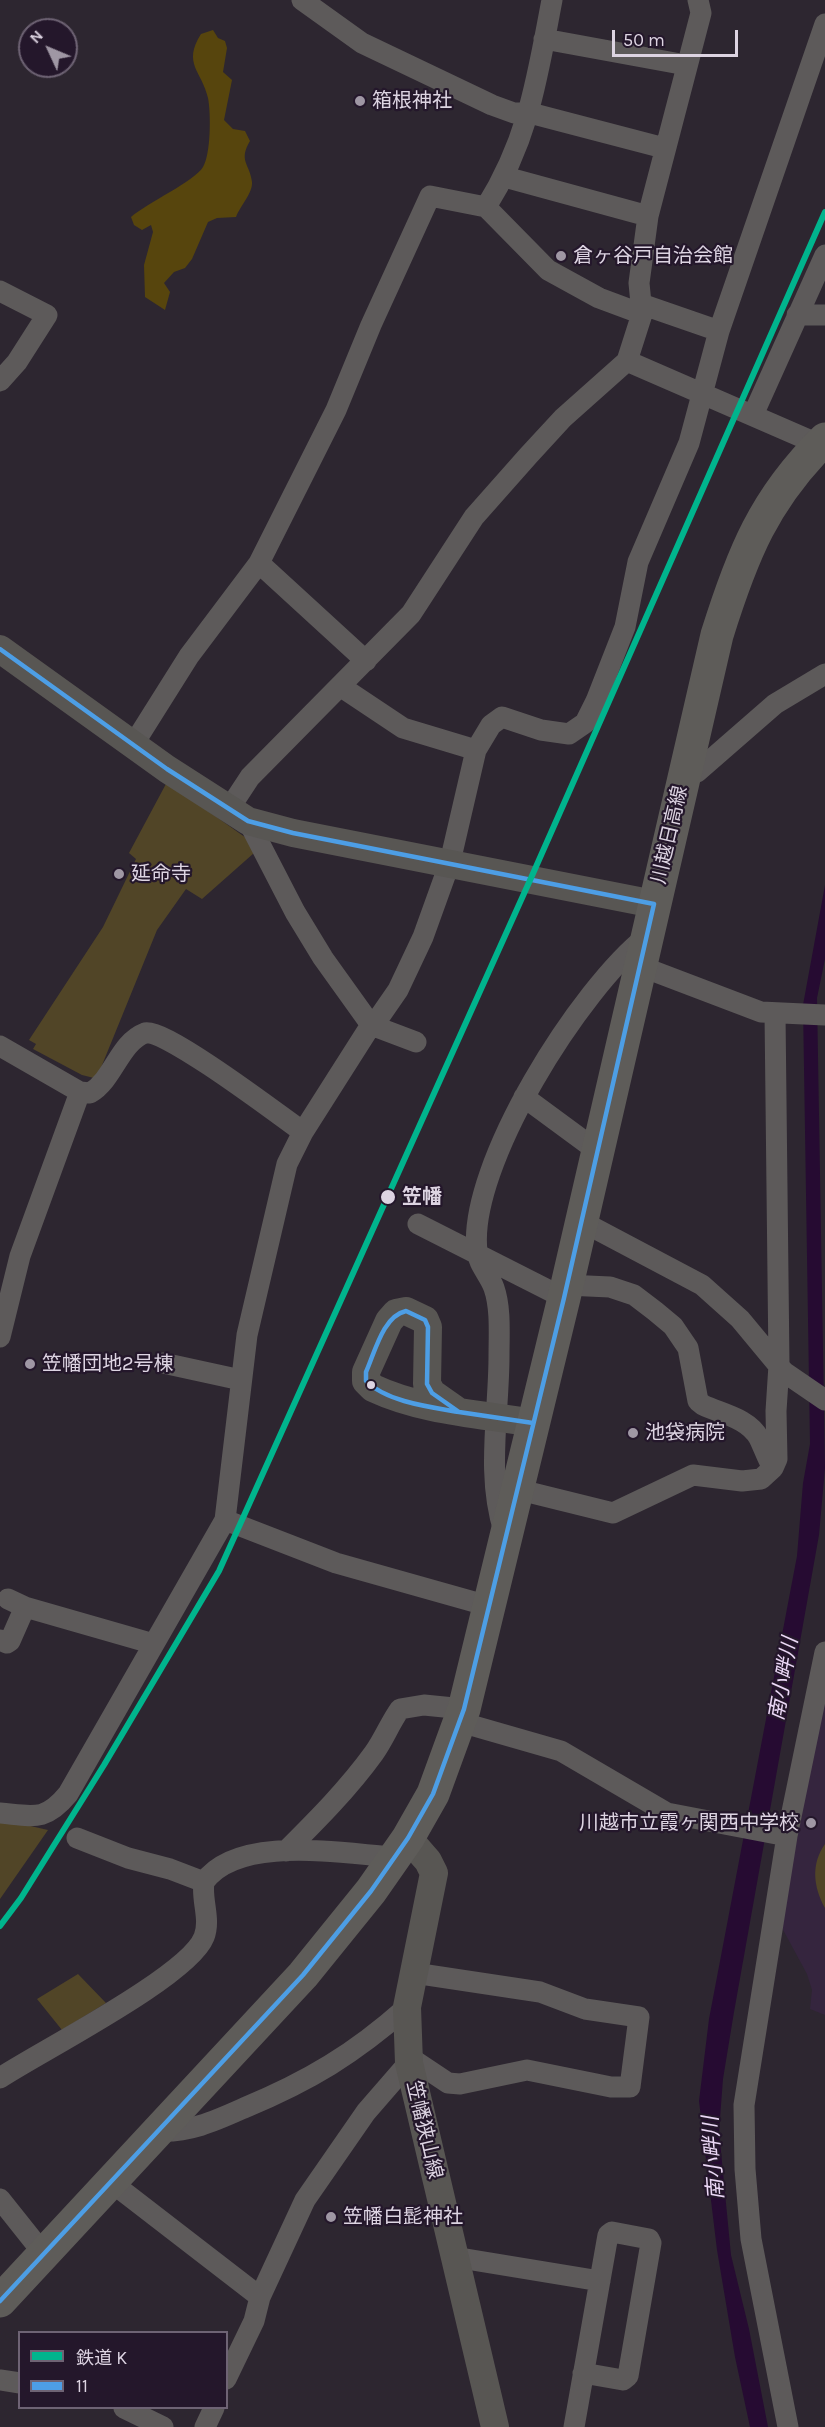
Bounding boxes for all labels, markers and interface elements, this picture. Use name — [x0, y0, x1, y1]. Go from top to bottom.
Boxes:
north arrow — [18, 18, 78, 78]
scale bar — [615, 18, 741, 56]
text: N — [25, 26, 47, 47]
text: 50 m — [623, 29, 665, 51]
place label: 箱根神社 — [372, 89, 452, 113]
marker: 箱根神社 — [353, 94, 367, 108]
place label: 倉ヶ谷戸自治会館 — [573, 244, 733, 268]
marker: 倉ヶ谷戸自治会館 — [554, 249, 568, 263]
street label: 川越日高線 — [647, 784, 693, 886]
place label: 延命寺 — [131, 862, 191, 886]
marker: 延命寺 — [112, 867, 126, 881]
place label: 笠幡 — [402, 1185, 442, 1209]
marker: 笠幡 — [379, 1188, 397, 1206]
place label: 笠幡団地2号棟 — [42, 1352, 174, 1376]
marker: 笠幡団地2号棟 — [23, 1357, 37, 1371]
unlabelled marker — [365, 1379, 377, 1391]
place label: 池袋病院 — [645, 1421, 725, 1445]
marker: 池袋病院 — [626, 1426, 640, 1440]
water label: 南小畔川 — [764, 1635, 804, 1723]
place label: 川越市立霞ヶ関西中学校 — [579, 1811, 799, 1835]
marker: 川越市立霞ヶ関西中学校 — [804, 1816, 818, 1830]
street label: 笠幡狭山線 — [401, 2079, 447, 2181]
water label: 南小畔川 — [699, 2115, 729, 2201]
place label: 笠幡白髭神社 — [343, 2205, 463, 2229]
marker: 笠幡白髭神社 — [324, 2210, 338, 2224]
legend — [18, 2331, 228, 2409]
text: 鉄道 K — [76, 2347, 127, 2369]
text: 11 — [76, 2375, 88, 2397]

